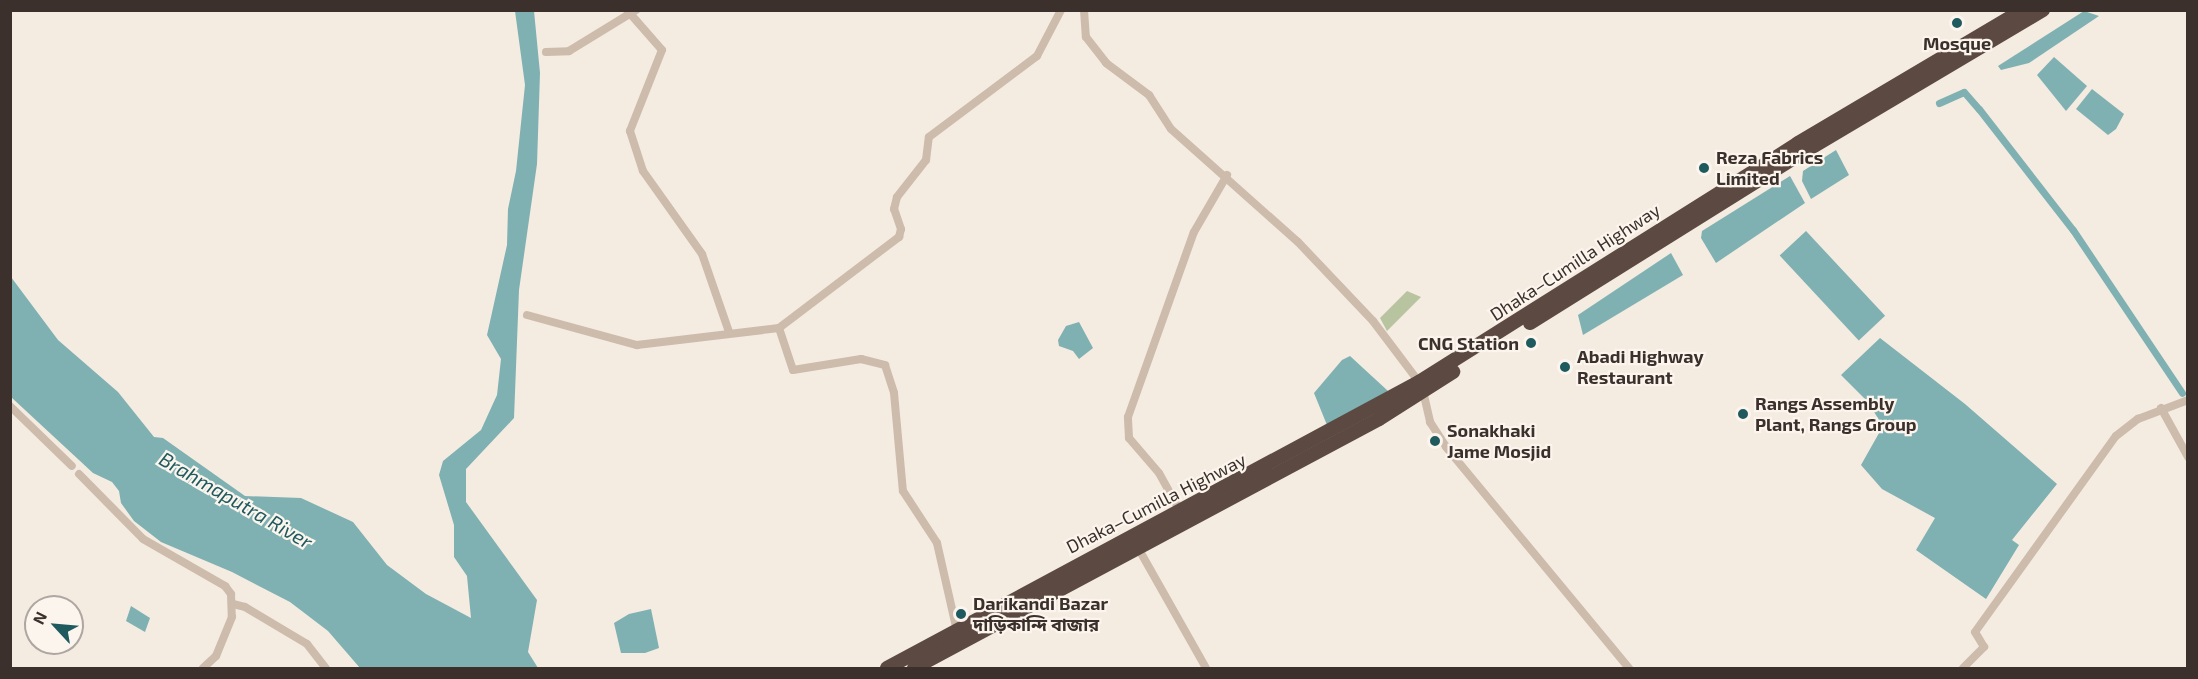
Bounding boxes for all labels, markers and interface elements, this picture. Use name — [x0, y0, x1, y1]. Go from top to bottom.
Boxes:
marker: Mosque — [1950, 16, 1964, 30]
place label: Mosque — [1923, 32, 1991, 54]
place label: Reza Fabrics Limited — [1716, 147, 1823, 190]
marker: Reza Fabrics Limited — [1697, 161, 1711, 175]
street label: Dhaka–Cumilla Highway — [1486, 199, 1664, 325]
place label: CNG Station — [1418, 332, 1519, 354]
marker: CNG Station — [1524, 336, 1538, 350]
place label: Abadi Highway Restaurant — [1577, 346, 1704, 388]
marker: Abadi Highway Restaurant — [1558, 360, 1572, 374]
place label: Rangs Assembly Plant, Rangs Group — [1755, 393, 1917, 436]
marker: Rangs Assembly Plant, Rangs Group — [1736, 407, 1750, 421]
place label: Sonakhaki Jame Mosjid — [1447, 420, 1551, 462]
marker: Sonakhaki Jame Mosjid — [1428, 434, 1442, 448]
water label: Brahmaputra River — [155, 446, 317, 554]
street label: Dhaka–Cumilla Highway — [1063, 448, 1249, 558]
place label: Darikandi Bazar দাড়িকান্দি বাজার — [973, 593, 1108, 636]
north arrow — [24, 595, 84, 655]
marker: Darikandi Bazar দাড়িকান্দি বাজার — [954, 607, 968, 621]
text: N — [28, 608, 50, 627]

